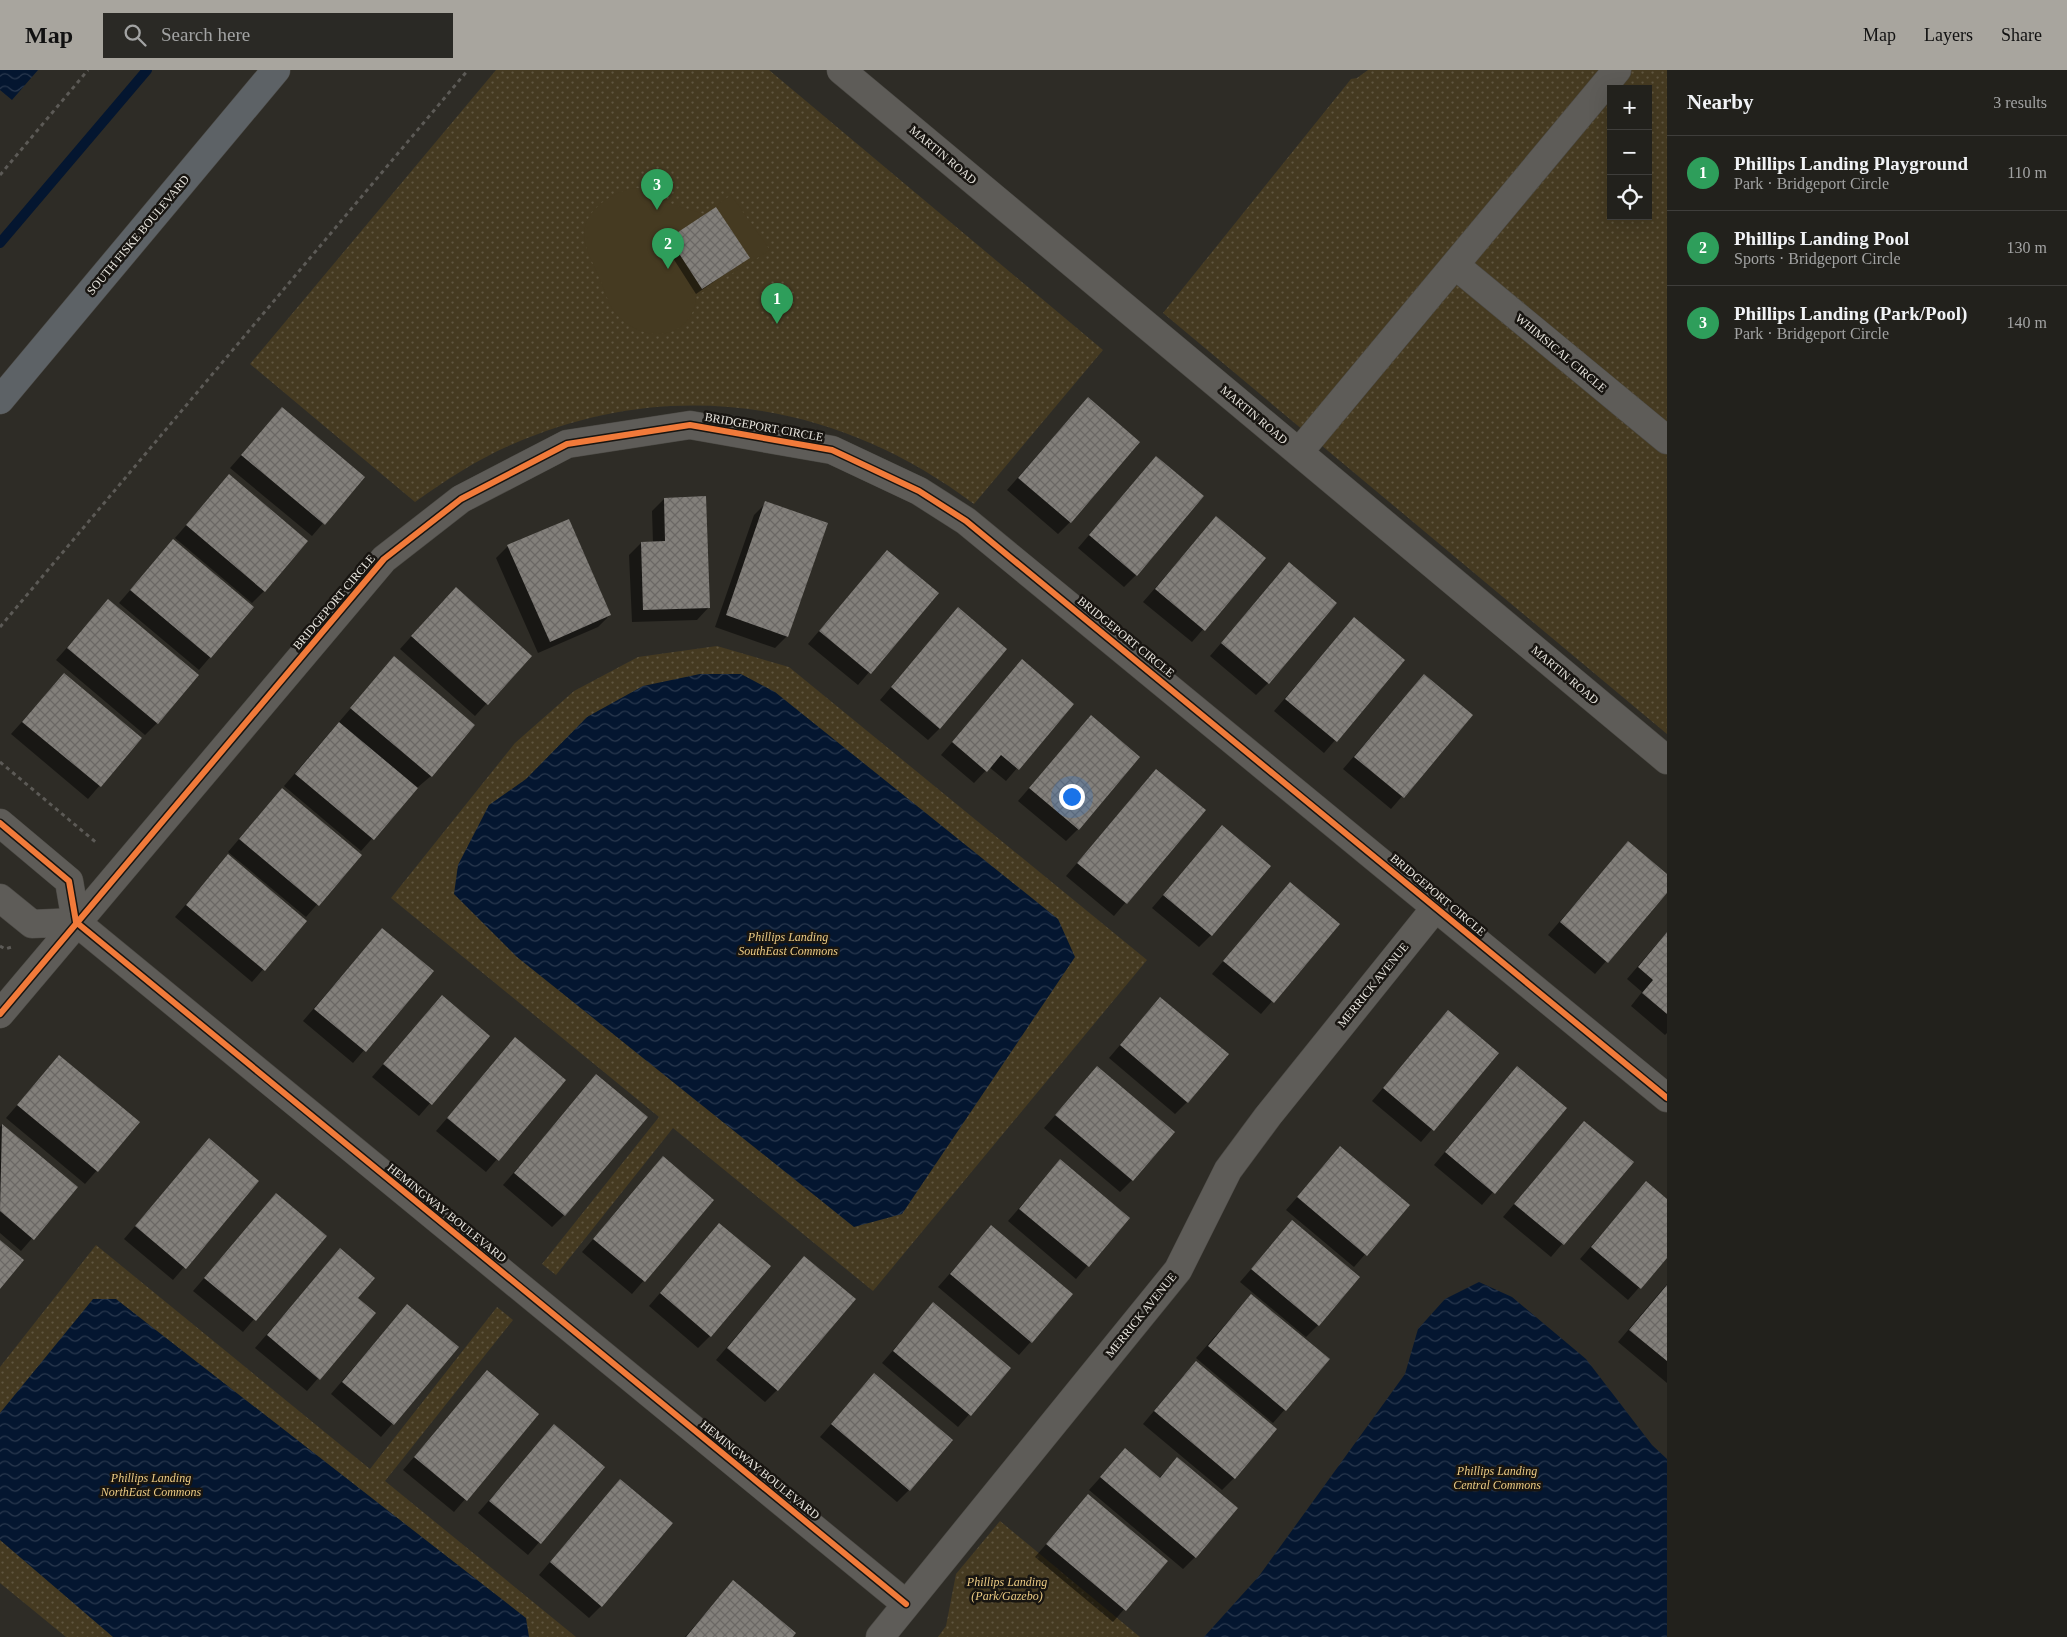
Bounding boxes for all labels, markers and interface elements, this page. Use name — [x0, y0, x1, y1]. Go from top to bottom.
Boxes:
search box — [103, 13, 453, 58]
icon: search — [121, 21, 149, 49]
text: Map — [25, 22, 73, 48]
text: Search here — [161, 24, 250, 45]
text: Map — [1863, 25, 1896, 45]
text: Layers — [1924, 25, 1973, 45]
text: Share — [2001, 25, 2042, 45]
map controls — [1607, 85, 1652, 220]
button: + — [1607, 85, 1652, 130]
text: Nearby — [1687, 90, 1754, 114]
text: 3 results — [1993, 94, 2047, 111]
street label: MARTIN ROAD — [906, 123, 980, 187]
button: − — [1607, 130, 1652, 175]
text: Phillips Landing Playground — [1734, 153, 1968, 174]
text: 1 — [1699, 164, 1707, 181]
text: 110 m — [2007, 164, 2047, 181]
pin: 3 — [641, 169, 673, 210]
street label: SOUTH FISKE BOULEVARD — [84, 172, 192, 298]
button: locate — [1607, 175, 1652, 220]
text: Park · Bridgeport Circle — [1734, 175, 1889, 192]
pin: 2 — [652, 228, 684, 269]
text: Phillips Landing Pool — [1734, 228, 1909, 249]
text: 2 — [1699, 239, 1707, 256]
text: 130 m — [2007, 239, 2047, 256]
text: Sports · Bridgeport Circle — [1734, 250, 1901, 267]
pin: 1 — [761, 283, 793, 324]
text: Phillips Landing (Park/Pool) — [1734, 303, 1967, 324]
street label: WHIMSICAL CIRCLE — [1513, 311, 1609, 395]
text: 3 — [1699, 314, 1707, 331]
text: 140 m — [2007, 314, 2047, 331]
text: Park · Bridgeport Circle — [1734, 325, 1889, 342]
street label: MARTIN ROAD — [1217, 383, 1291, 447]
street label: BRIDGEPORT CIRCLE — [704, 410, 824, 444]
street label: BRIDGEPORT CIRCLE — [290, 552, 378, 652]
street label: BRIDGEPORT CIRCLE — [1075, 594, 1177, 680]
street label: MARTIN ROAD — [1528, 643, 1602, 707]
your location — [1059, 784, 1085, 810]
street label: BRIDGEPORT CIRCLE — [1388, 851, 1488, 939]
park label: Phillips Landing SouthEast Commons — [738, 930, 838, 958]
street label: MERRICK AVENUE — [1335, 940, 1411, 1030]
street label: HEMINGWAY BOULEVARD — [385, 1161, 510, 1266]
street label: MERRICK AVENUE — [1103, 1270, 1179, 1360]
street label: HEMINGWAY BOULEVARD — [698, 1418, 823, 1523]
park label: Phillips Landing Central Commons — [1453, 1464, 1541, 1492]
park label: Phillips Landing NorthEast Commons — [100, 1471, 201, 1499]
park label: Phillips Landing (Park/Gazebo) — [966, 1575, 1047, 1603]

